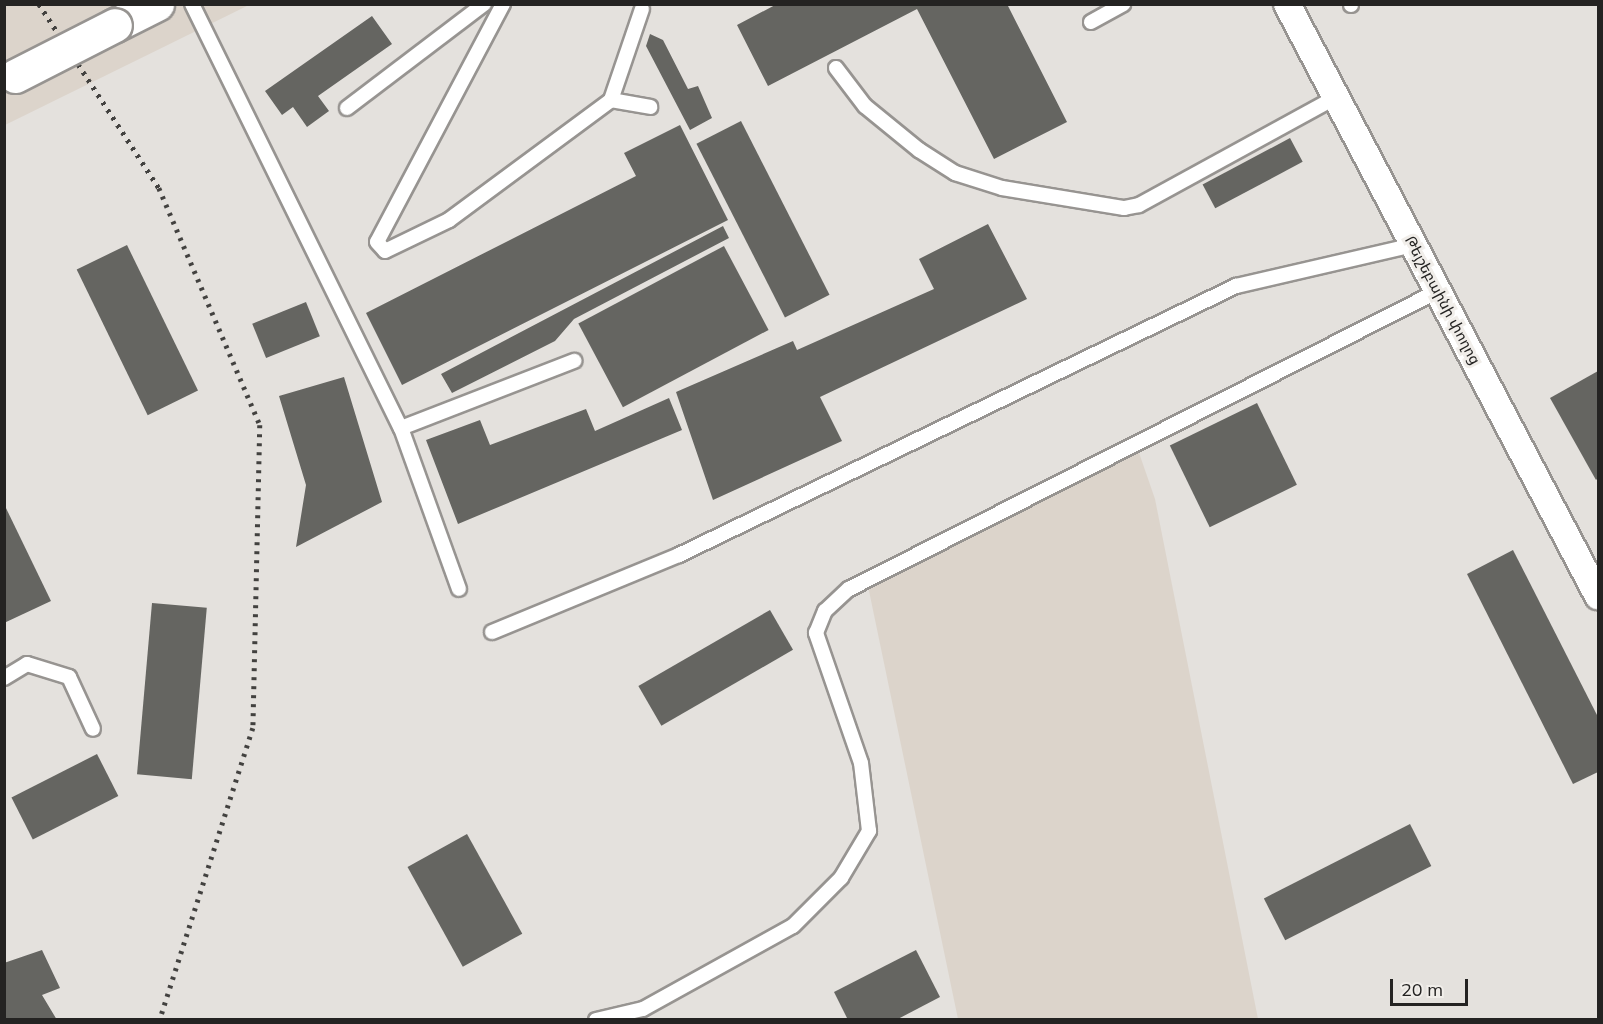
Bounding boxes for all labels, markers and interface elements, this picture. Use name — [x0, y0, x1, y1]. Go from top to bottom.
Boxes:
street label: Թեյշեբաինի փողոց — [1401, 233, 1485, 367]
scale bar — [1393, 967, 1471, 1005]
text: 20 m — [1401, 978, 1443, 1001]

